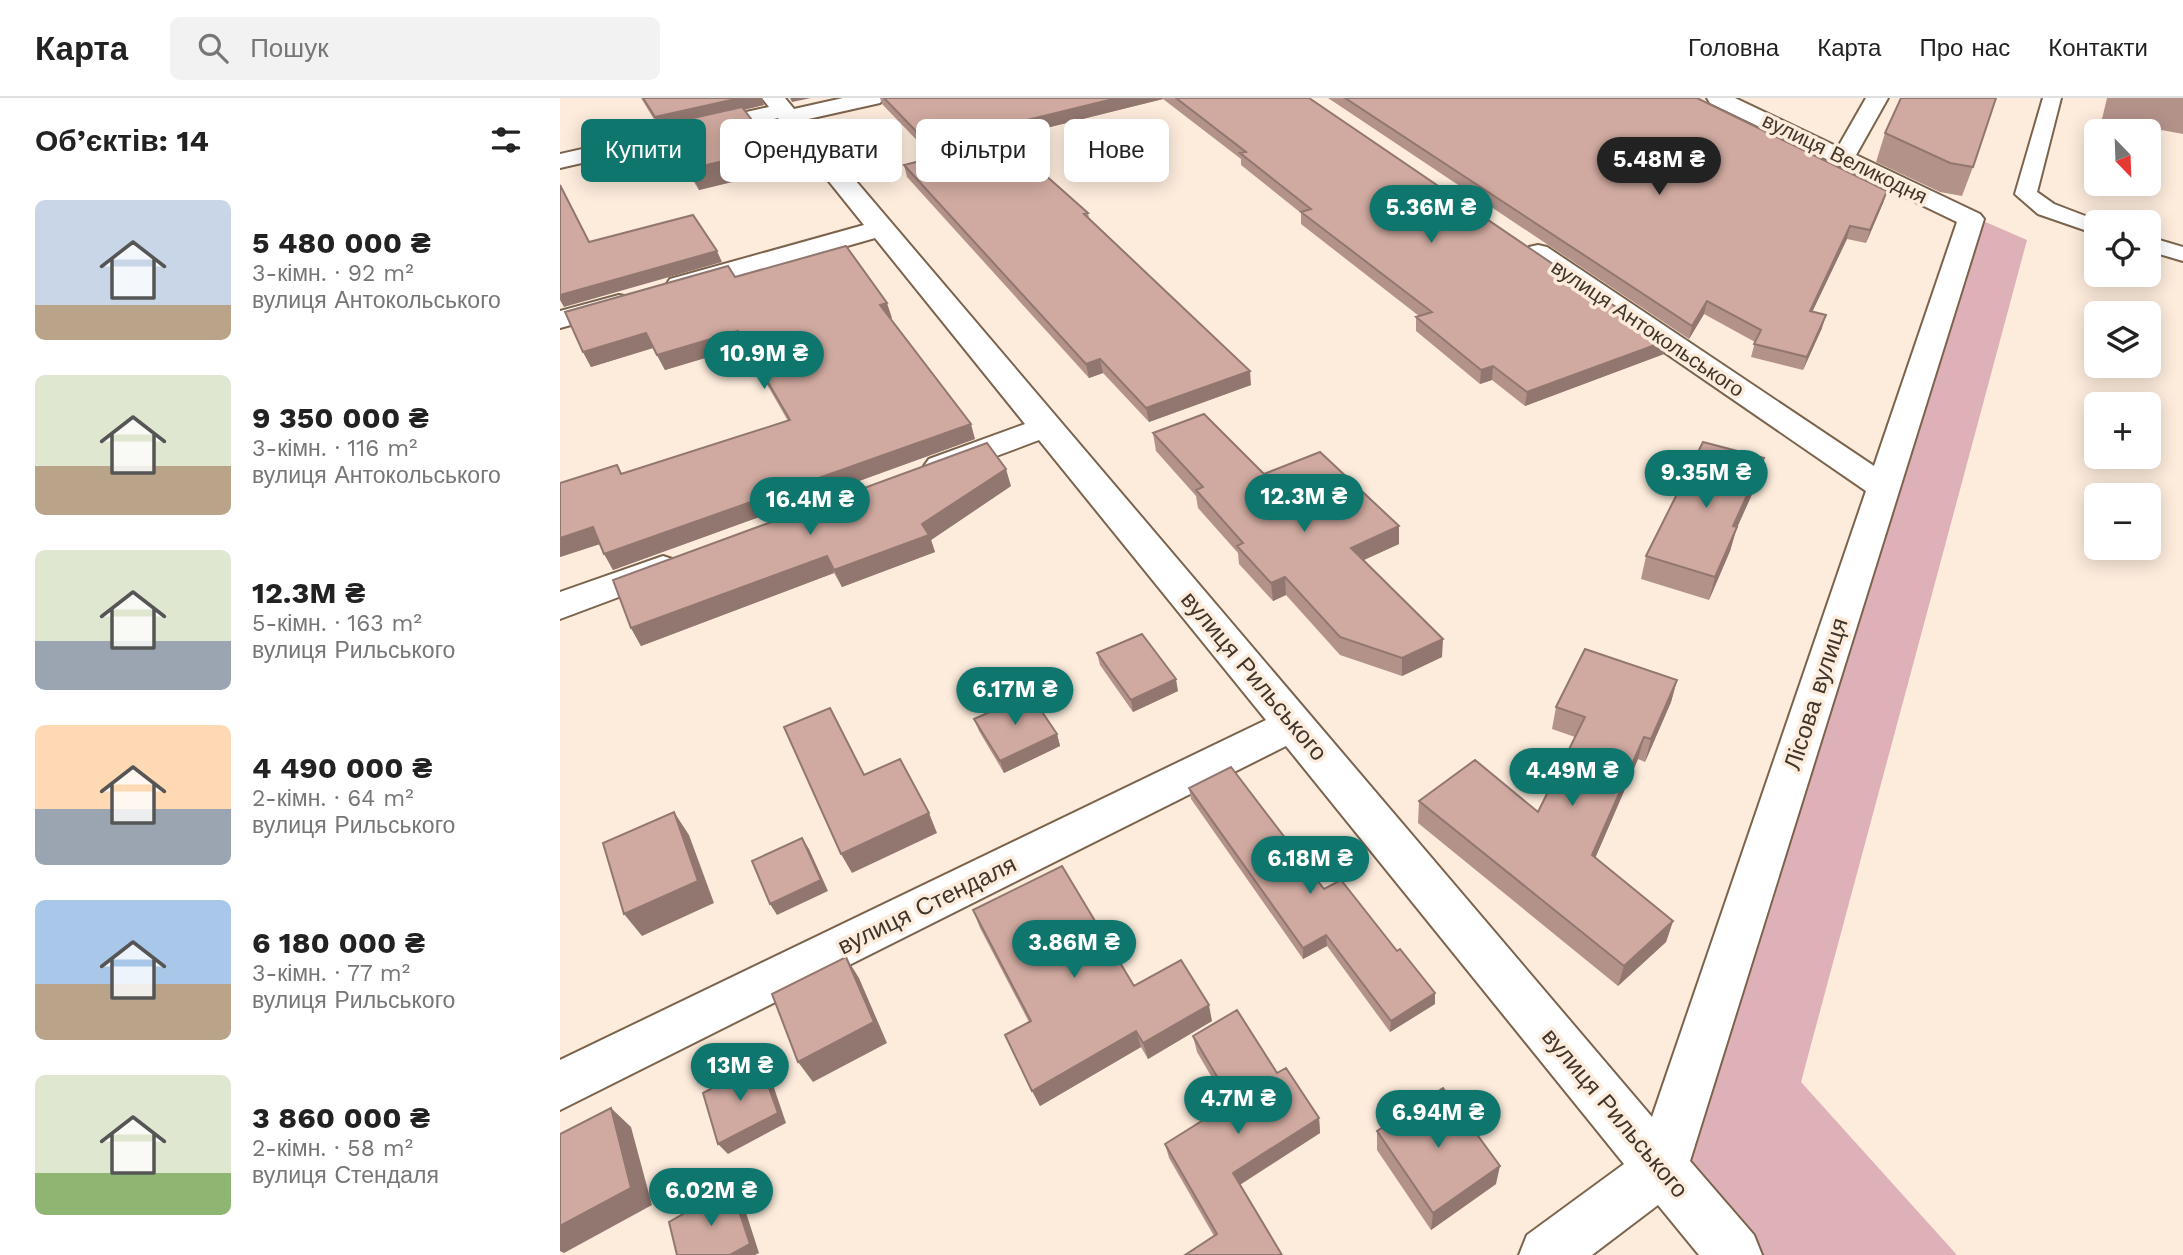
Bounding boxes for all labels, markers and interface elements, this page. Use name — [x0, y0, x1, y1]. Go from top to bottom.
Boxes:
search box — [170, 17, 660, 80]
text: Карта — [35, 29, 128, 68]
icon: search — [194, 29, 232, 67]
text: Пошук — [250, 33, 329, 63]
text: Головна — [1688, 34, 1779, 62]
text: Карта — [1817, 34, 1881, 62]
text: Про нас — [1919, 34, 2010, 62]
text: Контакти — [2048, 34, 2148, 62]
street label: вулиця Великодня — [1759, 107, 1931, 209]
chip: Купити — [581, 119, 706, 182]
chip: Орендувати — [720, 119, 902, 182]
chip: Фільтри — [916, 119, 1050, 182]
chip: Нове — [1064, 119, 1169, 182]
north arrow — [2084, 119, 2161, 196]
map controls — [2084, 119, 2161, 560]
icon: filters — [487, 121, 525, 159]
text: Об’єктів: 14 — [35, 123, 209, 158]
pin: 5.48M ₴ — [1594, 138, 1724, 197]
text: 5.48M ₴ — [1613, 146, 1705, 173]
pin: 5.36M ₴ — [1366, 186, 1496, 245]
text: 5.36M ₴ — [1386, 194, 1476, 221]
button: locate — [2084, 210, 2161, 287]
text: 5 480 000 ₴ — [252, 225, 431, 260]
icon: home — [91, 228, 175, 312]
street label: вулиця Антокольського — [1547, 254, 1749, 402]
text: 3-кімн. · 92 m² — [252, 260, 414, 287]
text: вулиця Антокольського — [252, 287, 501, 314]
button: layers — [2084, 301, 2161, 378]
pin: 10.9M ₴ — [699, 331, 829, 391]
text: 10.9M ₴ — [720, 340, 808, 367]
button: + — [2084, 392, 2161, 469]
text: 9 350 000 ₴ — [252, 400, 429, 435]
icon: home — [91, 403, 175, 487]
text: 3-кімн. · 116 m² — [252, 435, 417, 462]
pin: 9.35M ₴ — [1641, 450, 1771, 510]
text: 9.35M ₴ — [1661, 459, 1751, 486]
text: вулиця Антокольського — [252, 462, 501, 489]
pin: 12.3M ₴ — [1239, 474, 1369, 534]
pin: 16.4M ₴ — [745, 478, 875, 537]
text: 12.3M ₴ — [1261, 483, 1347, 510]
button: − — [2084, 483, 2161, 560]
text: 16.4M ₴ — [766, 486, 854, 513]
text: 12.3M ₴ — [252, 575, 365, 610]
icon: home — [91, 578, 175, 662]
street label: вулиця Рильського — [1175, 586, 1333, 766]
text: 5-кімн. · 163 m² — [252, 610, 422, 637]
street label: Лісова вулиця — [1778, 614, 1854, 774]
text: вулиця Рильського — [252, 637, 455, 664]
pin: 6.17M ₴ — [950, 668, 1080, 727]
text: 6.17M ₴ — [972, 676, 1058, 703]
pin: 4.49M ₴ — [1507, 748, 1637, 808]
text: 4 490 000 ₴ — [252, 750, 432, 785]
icon: home — [91, 753, 175, 837]
text: 4.49M ₴ — [1525, 757, 1619, 784]
text: 2-кімн. · 64 m² — [252, 785, 414, 812]
text: вулиця Рильського — [252, 812, 455, 839]
pin: 6.18M ₴ — [1245, 836, 1375, 896]
text: 6.18M ₴ — [1267, 845, 1353, 872]
street label: вулиця Стендаля — [833, 850, 1021, 960]
pin: 3.86M ₴ — [1009, 920, 1139, 980]
text: 6 180 000 ₴ — [252, 925, 425, 960]
icon: home — [91, 928, 175, 1012]
text: 3.86M ₴ — [1028, 929, 1120, 956]
text: 3-кімн. · 77 m² — [252, 960, 410, 987]
text: вулиця Рильського — [252, 987, 455, 1014]
street label: вулиця Рильського — [1536, 1023, 1694, 1203]
pin: 13M ₴ — [691, 1044, 789, 1103]
text: 13M ₴ — [707, 1052, 773, 1079]
pin: 4.7M ₴ — [1181, 1076, 1295, 1136]
text: 4.7M ₴ — [1200, 1085, 1276, 1112]
pin: 6.94M ₴ — [1373, 1090, 1503, 1150]
text: 6.94M ₴ — [1392, 1099, 1484, 1126]
text: 3 860 000 ₴ — [252, 1100, 430, 1135]
icon: home — [91, 1103, 175, 1187]
text: 2-кімн. · 58 m² — [252, 1135, 413, 1162]
text: вулиця Стендаля — [252, 1162, 439, 1189]
pin: 6.02M ₴ — [646, 1168, 776, 1228]
text: 6.02M ₴ — [665, 1177, 757, 1204]

